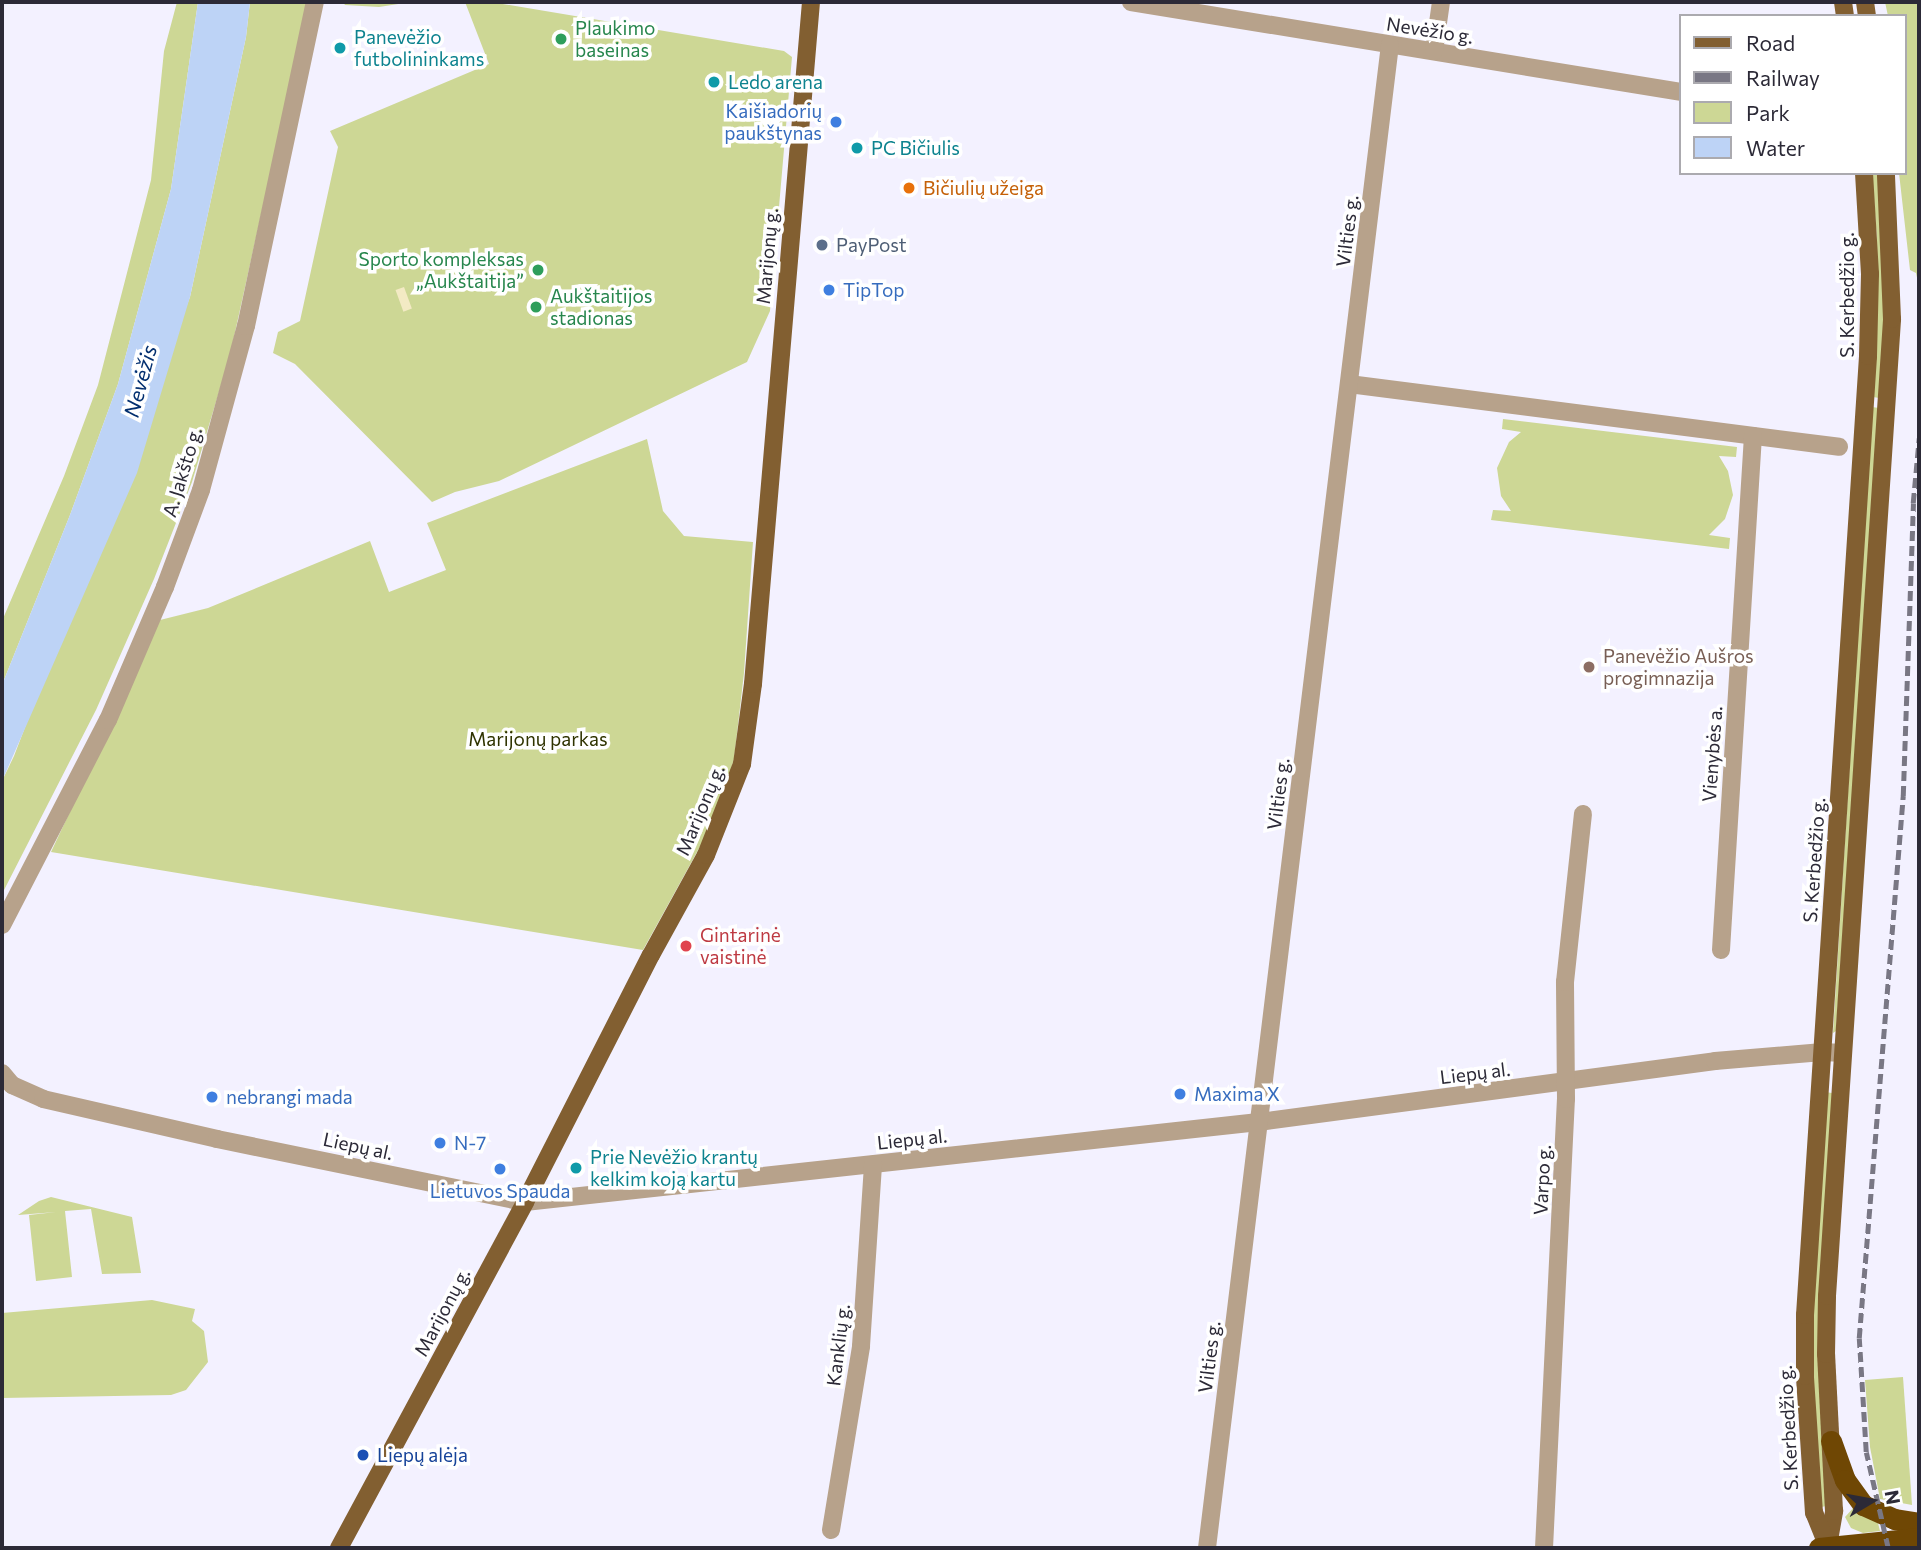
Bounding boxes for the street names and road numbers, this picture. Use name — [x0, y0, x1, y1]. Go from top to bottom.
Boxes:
street label: Nevėžio g. — [1385, 12, 1475, 48]
street label: Vilties g. — [1331, 194, 1363, 268]
street label: Marijonų g. — [751, 207, 783, 305]
street label: S. Kerbedžio g. — [1836, 232, 1858, 358]
street label: A. Jakšto g. — [158, 424, 206, 520]
street label: Vienybės a. — [1697, 705, 1727, 803]
street label: Vilties g. — [1262, 757, 1294, 831]
street label: Marijonų g. — [671, 761, 729, 859]
street label: S. Kerbedžio g. — [1798, 797, 1830, 923]
street label: Liepų al. — [1439, 1057, 1511, 1089]
street label: Liepų al. — [876, 1124, 948, 1154]
street label: Liepų al. — [321, 1128, 395, 1164]
street label: Varpo g. — [1529, 1144, 1555, 1216]
street label: Marijonų g. — [409, 1264, 475, 1360]
street label: Kanklių g. — [822, 1303, 854, 1387]
street label: Vilties g. — [1193, 1320, 1225, 1394]
street label: S. Kerbedžio g. — [1773, 1365, 1803, 1491]

